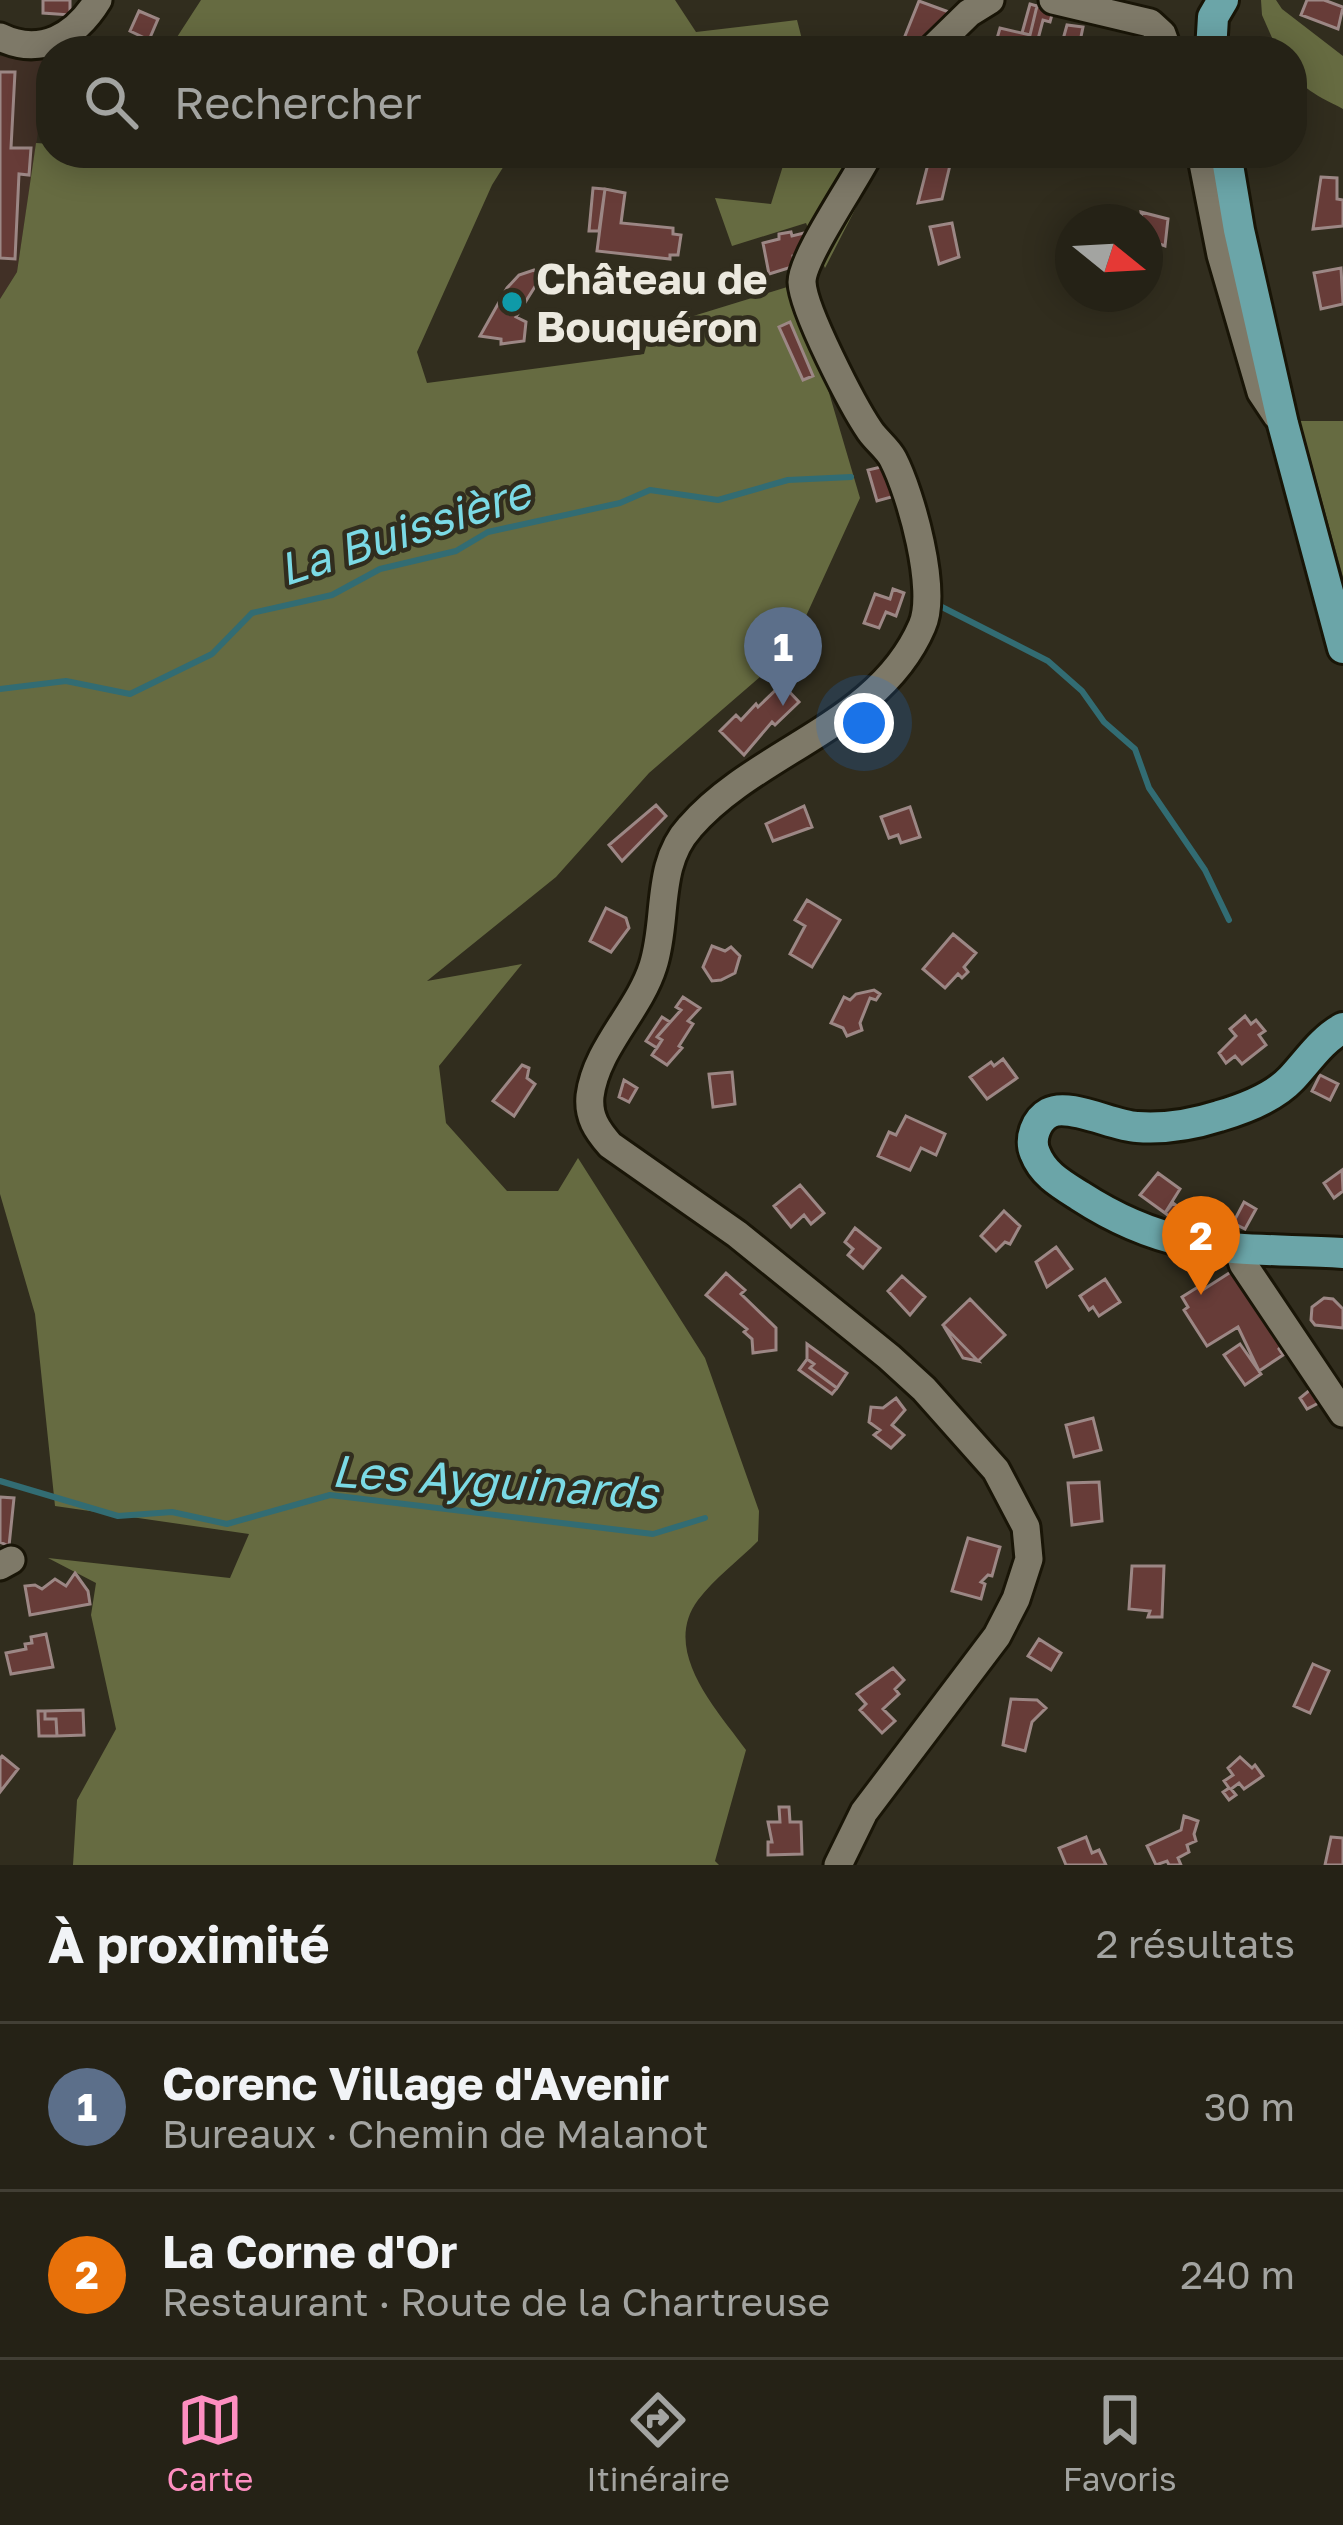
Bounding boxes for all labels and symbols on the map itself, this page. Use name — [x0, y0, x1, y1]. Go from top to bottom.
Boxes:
north arrow — [1055, 204, 1163, 312]
place label: Château de Bouquéron — [536, 253, 768, 351]
marker: Château de Bouquéron — [499, 289, 525, 315]
water label: La Buissière — [271, 463, 539, 596]
pin: 1 — [744, 607, 822, 706]
your location — [834, 693, 894, 753]
pin: 2 — [1162, 1196, 1240, 1295]
water label: Les Ayguinards — [330, 1443, 662, 1519]

